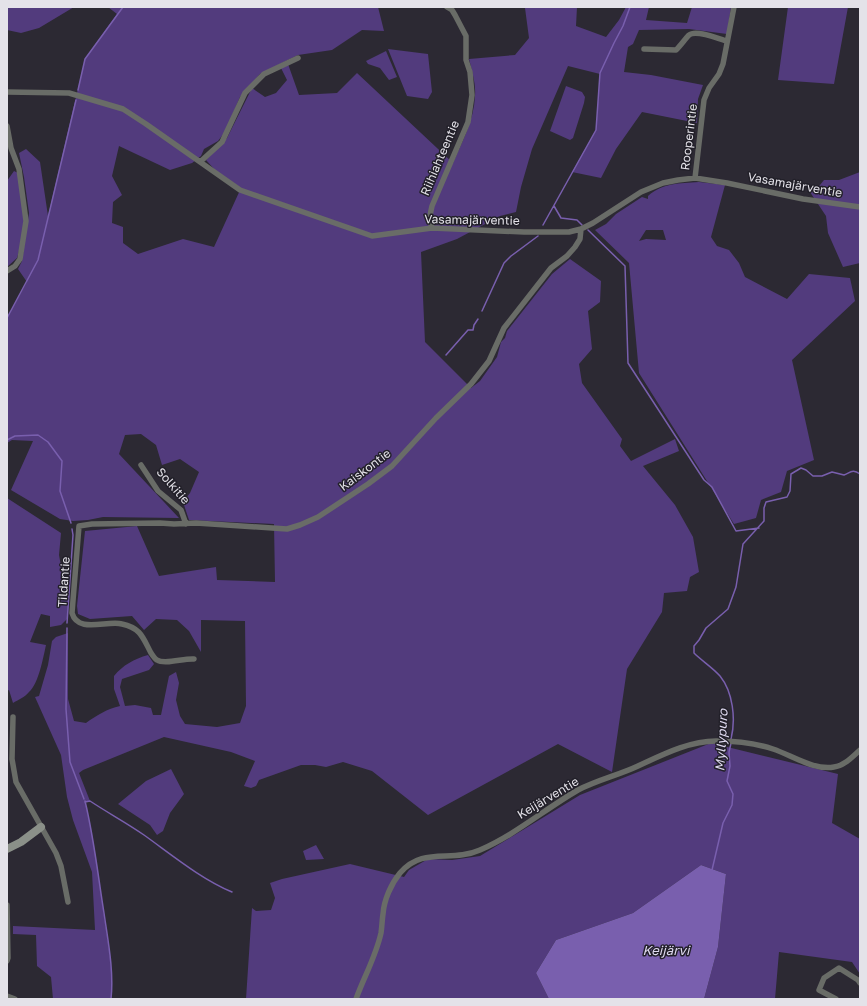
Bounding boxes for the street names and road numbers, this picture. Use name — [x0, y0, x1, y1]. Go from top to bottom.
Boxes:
street label: Rooperintie — [677, 103, 700, 171]
street label: Riihiahteentie — [417, 118, 462, 198]
street label: Vasamajärventie — [747, 169, 843, 200]
street label: Vasamajärventie — [424, 211, 520, 228]
street label: Kaiskontie — [336, 445, 393, 494]
street label: Solkitie — [153, 464, 193, 507]
street label: Tildantie — [54, 556, 73, 608]
street label: Keijärventie — [514, 773, 581, 822]

